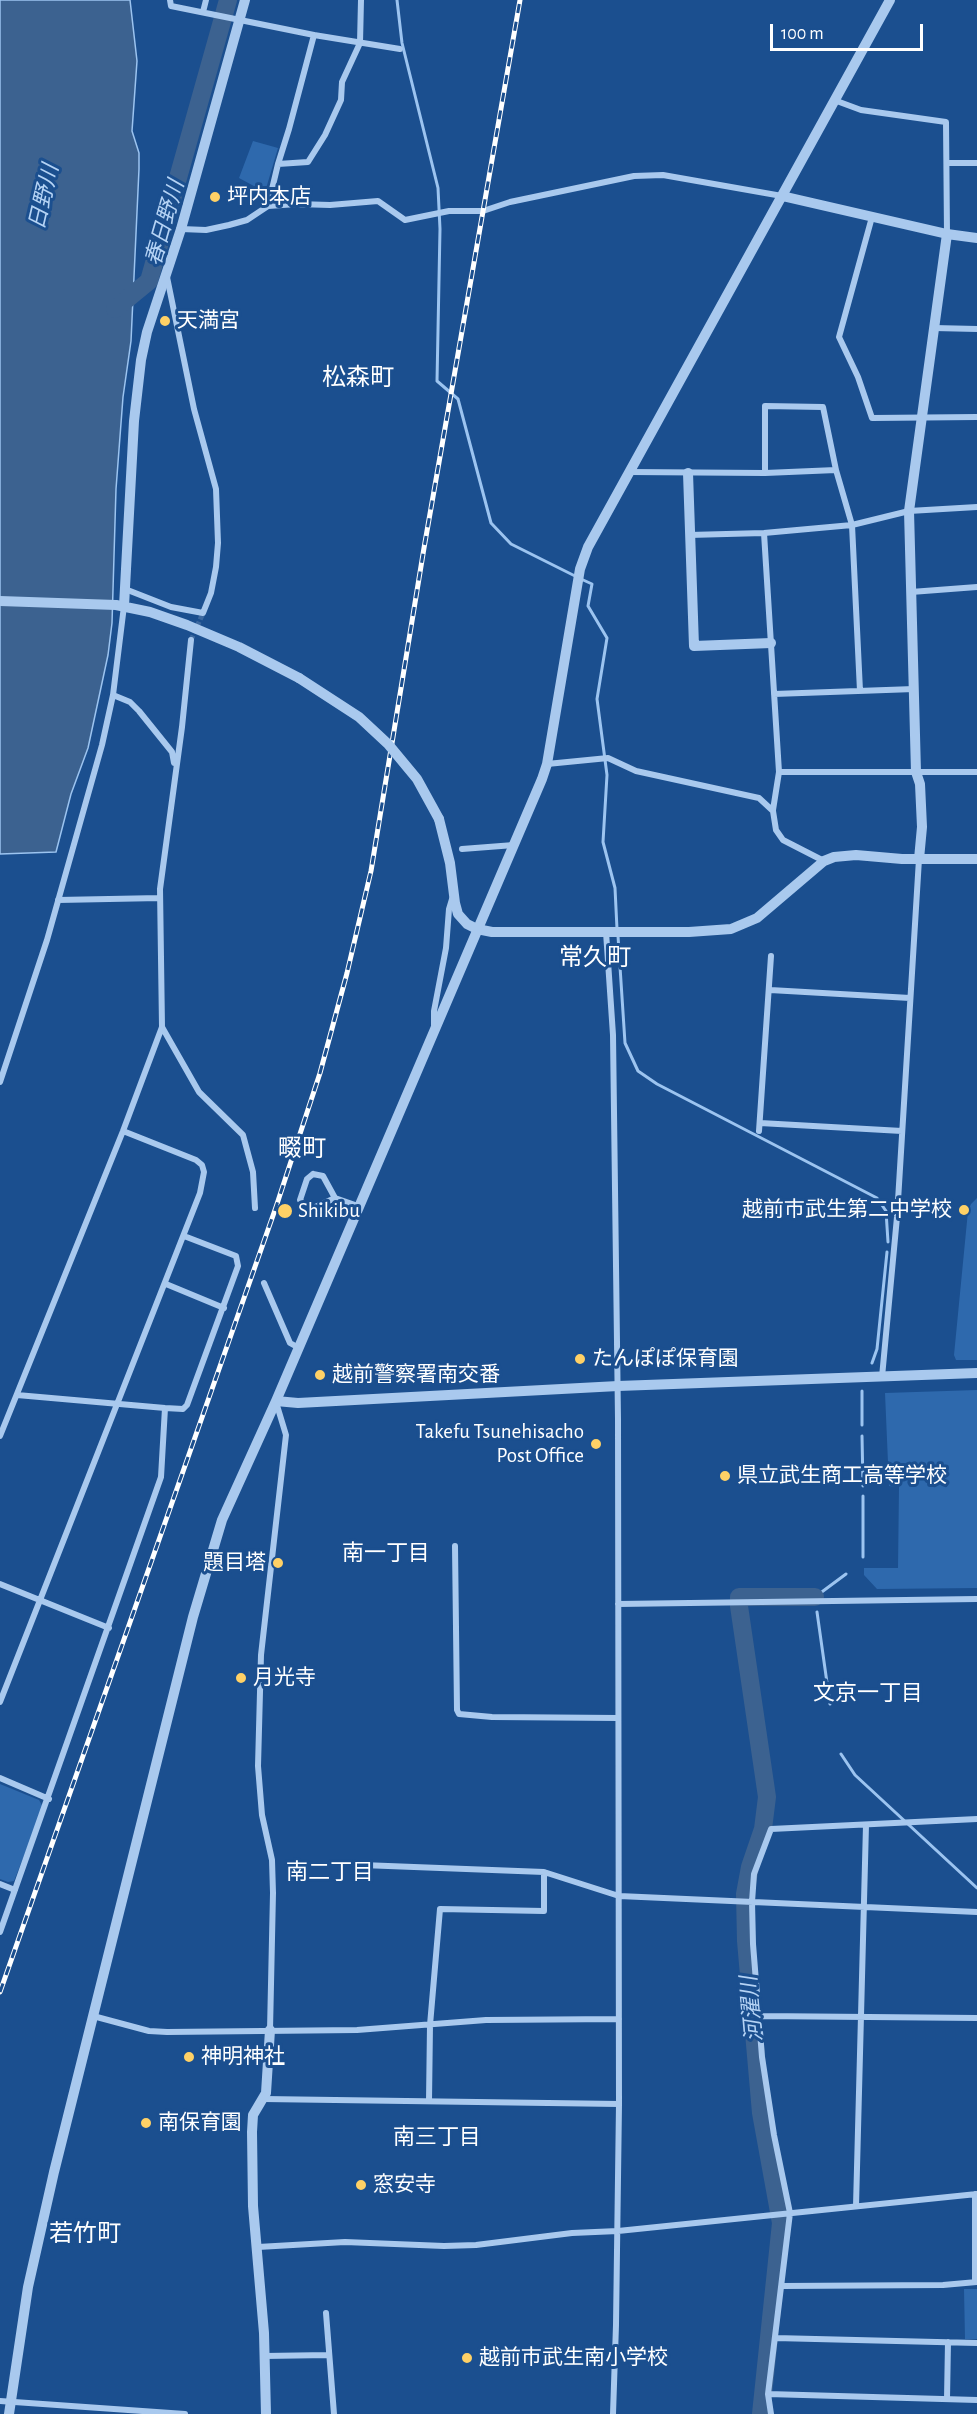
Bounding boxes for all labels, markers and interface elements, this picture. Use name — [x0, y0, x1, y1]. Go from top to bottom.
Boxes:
scale bar — [773, 12, 926, 50]
text: 100 m — [781, 25, 824, 43]
water label: 日野川 — [24, 162, 64, 232]
water label: 春日野川 — [140, 177, 190, 269]
place label: 坪内本店 — [227, 184, 311, 210]
marker: 坪内本店 — [208, 190, 222, 204]
place label: 天満宮 — [177, 308, 240, 334]
marker: 天満宮 — [158, 314, 172, 328]
district label: 松森町 — [322, 364, 394, 392]
district label: 常久町 — [559, 944, 631, 972]
district label: 畷町 — [278, 1135, 326, 1163]
place label: 越前市武生第二中学校 — [742, 1197, 952, 1223]
place label: Shikibu — [298, 1198, 360, 1224]
marker: Shikibu — [276, 1202, 294, 1220]
marker: 越前市武生第二中学校 — [957, 1203, 971, 1217]
place label: たんぽぽ保育園 — [592, 1346, 739, 1372]
marker: たんぽぽ保育園 — [573, 1352, 587, 1366]
place label: 越前警察署南交番 — [332, 1362, 500, 1388]
marker: 越前警察署南交番 — [313, 1368, 327, 1382]
place label: Takefu Tsunehisacho Post Office — [415, 1419, 584, 1469]
marker: Takefu Tsunehisacho Post Office — [589, 1437, 603, 1451]
place label: 県立武生商工高等学校 — [737, 1463, 947, 1489]
marker: 県立武生商工高等学校 — [718, 1469, 732, 1483]
district label: 南一丁目 — [342, 1540, 430, 1566]
place label: 題目塔 — [203, 1550, 266, 1576]
marker: 題目塔 — [271, 1556, 285, 1570]
place label: 月光寺 — [253, 1665, 316, 1691]
marker: 月光寺 — [234, 1671, 248, 1685]
district label: 文京一丁目 — [813, 1680, 923, 1706]
district label: 南二丁目 — [286, 1859, 374, 1885]
water label: 河濯川 — [736, 1975, 768, 2043]
place label: 神明神社 — [201, 2044, 285, 2070]
marker: 神明神社 — [182, 2050, 196, 2064]
place label: 南保育園 — [158, 2110, 242, 2136]
marker: 南保育園 — [139, 2116, 153, 2130]
district label: 南三丁目 — [393, 2124, 481, 2150]
place label: 窓安寺 — [373, 2172, 436, 2198]
marker: 窓安寺 — [354, 2178, 368, 2192]
district label: 若竹町 — [49, 2220, 121, 2248]
place label: 越前市武生南小学校 — [479, 2345, 668, 2371]
marker: 越前市武生南小学校 — [460, 2351, 474, 2365]

